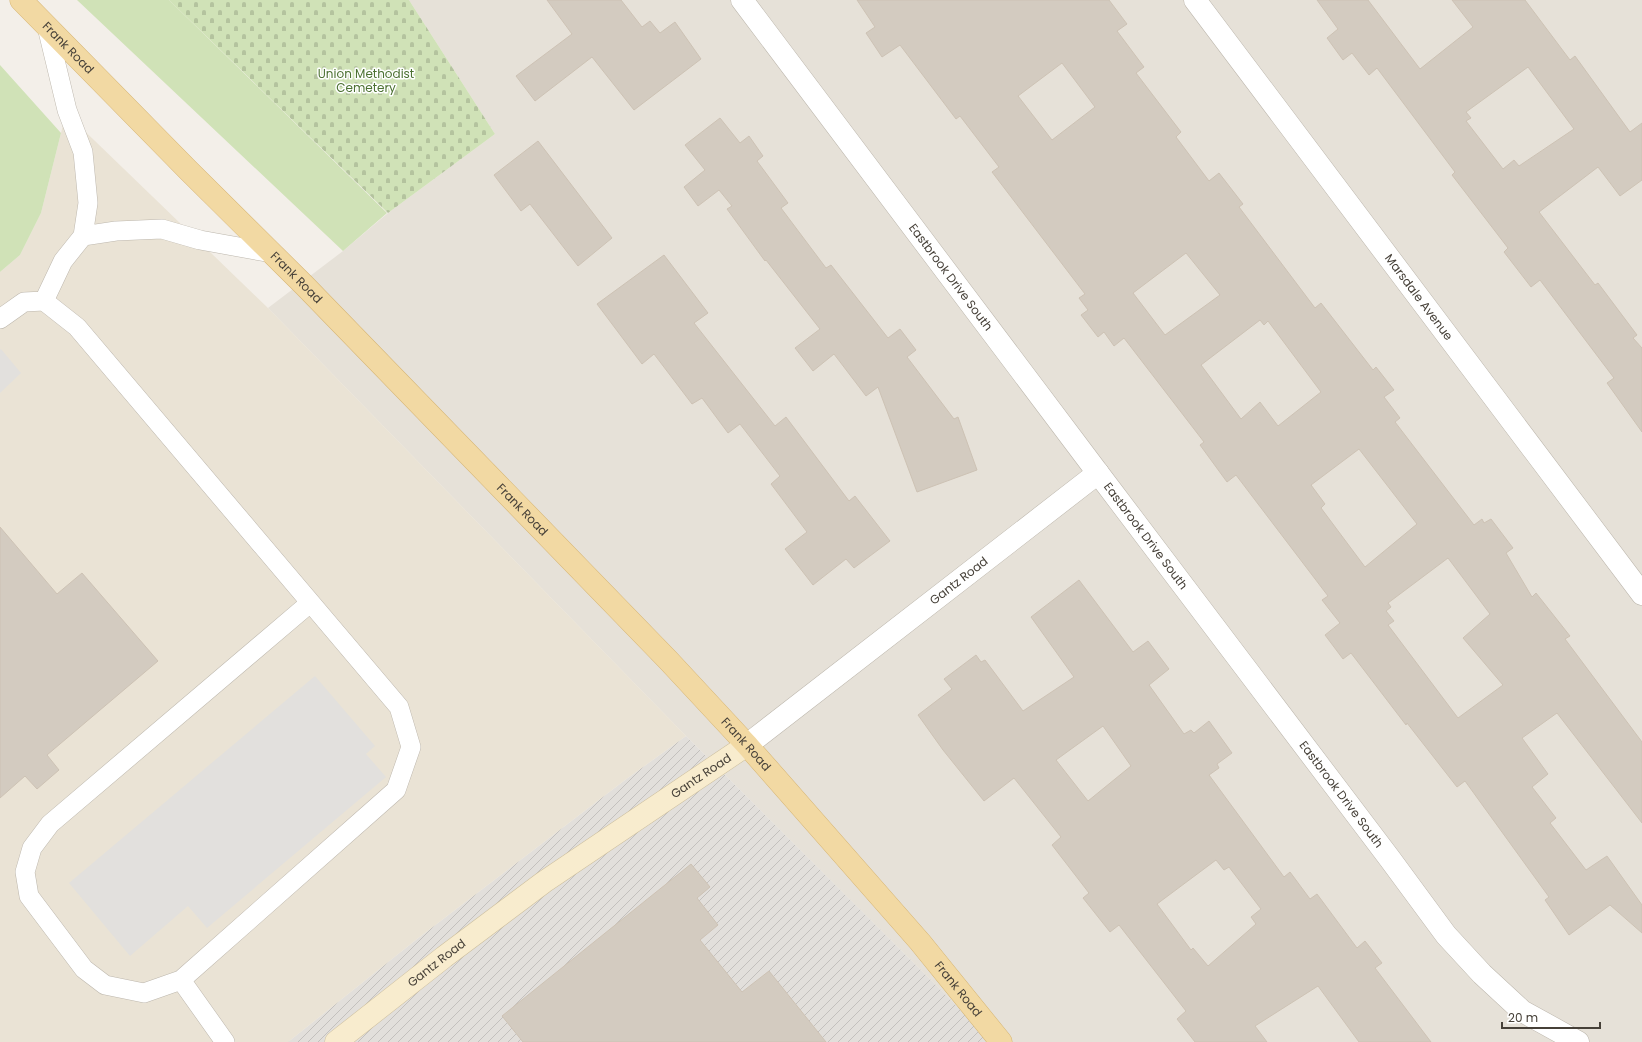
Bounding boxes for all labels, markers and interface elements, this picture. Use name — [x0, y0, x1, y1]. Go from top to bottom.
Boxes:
street label: Frank Road — [39, 18, 98, 77]
park label: Union Methodist Cemetery — [318, 65, 414, 96]
street label: Eastbrook Drive South — [905, 220, 997, 334]
street label: Frank Road — [267, 248, 326, 307]
street label: Marsdale Avenue — [1381, 250, 1457, 344]
street label: Eastbrook Drive South — [1100, 479, 1192, 593]
street label: Frank Road — [493, 480, 552, 539]
street label: Gantz Road — [926, 552, 991, 608]
street label: Frank Road — [717, 713, 775, 774]
street label: Eastbrook Drive South — [1295, 737, 1388, 851]
street label: Gantz Road — [667, 749, 734, 802]
street label: Gantz Road — [404, 935, 469, 991]
street label: Frank Road — [931, 957, 986, 1020]
scale bar — [1502, 1004, 1600, 1030]
text: 20 m — [1508, 1009, 1538, 1026]

